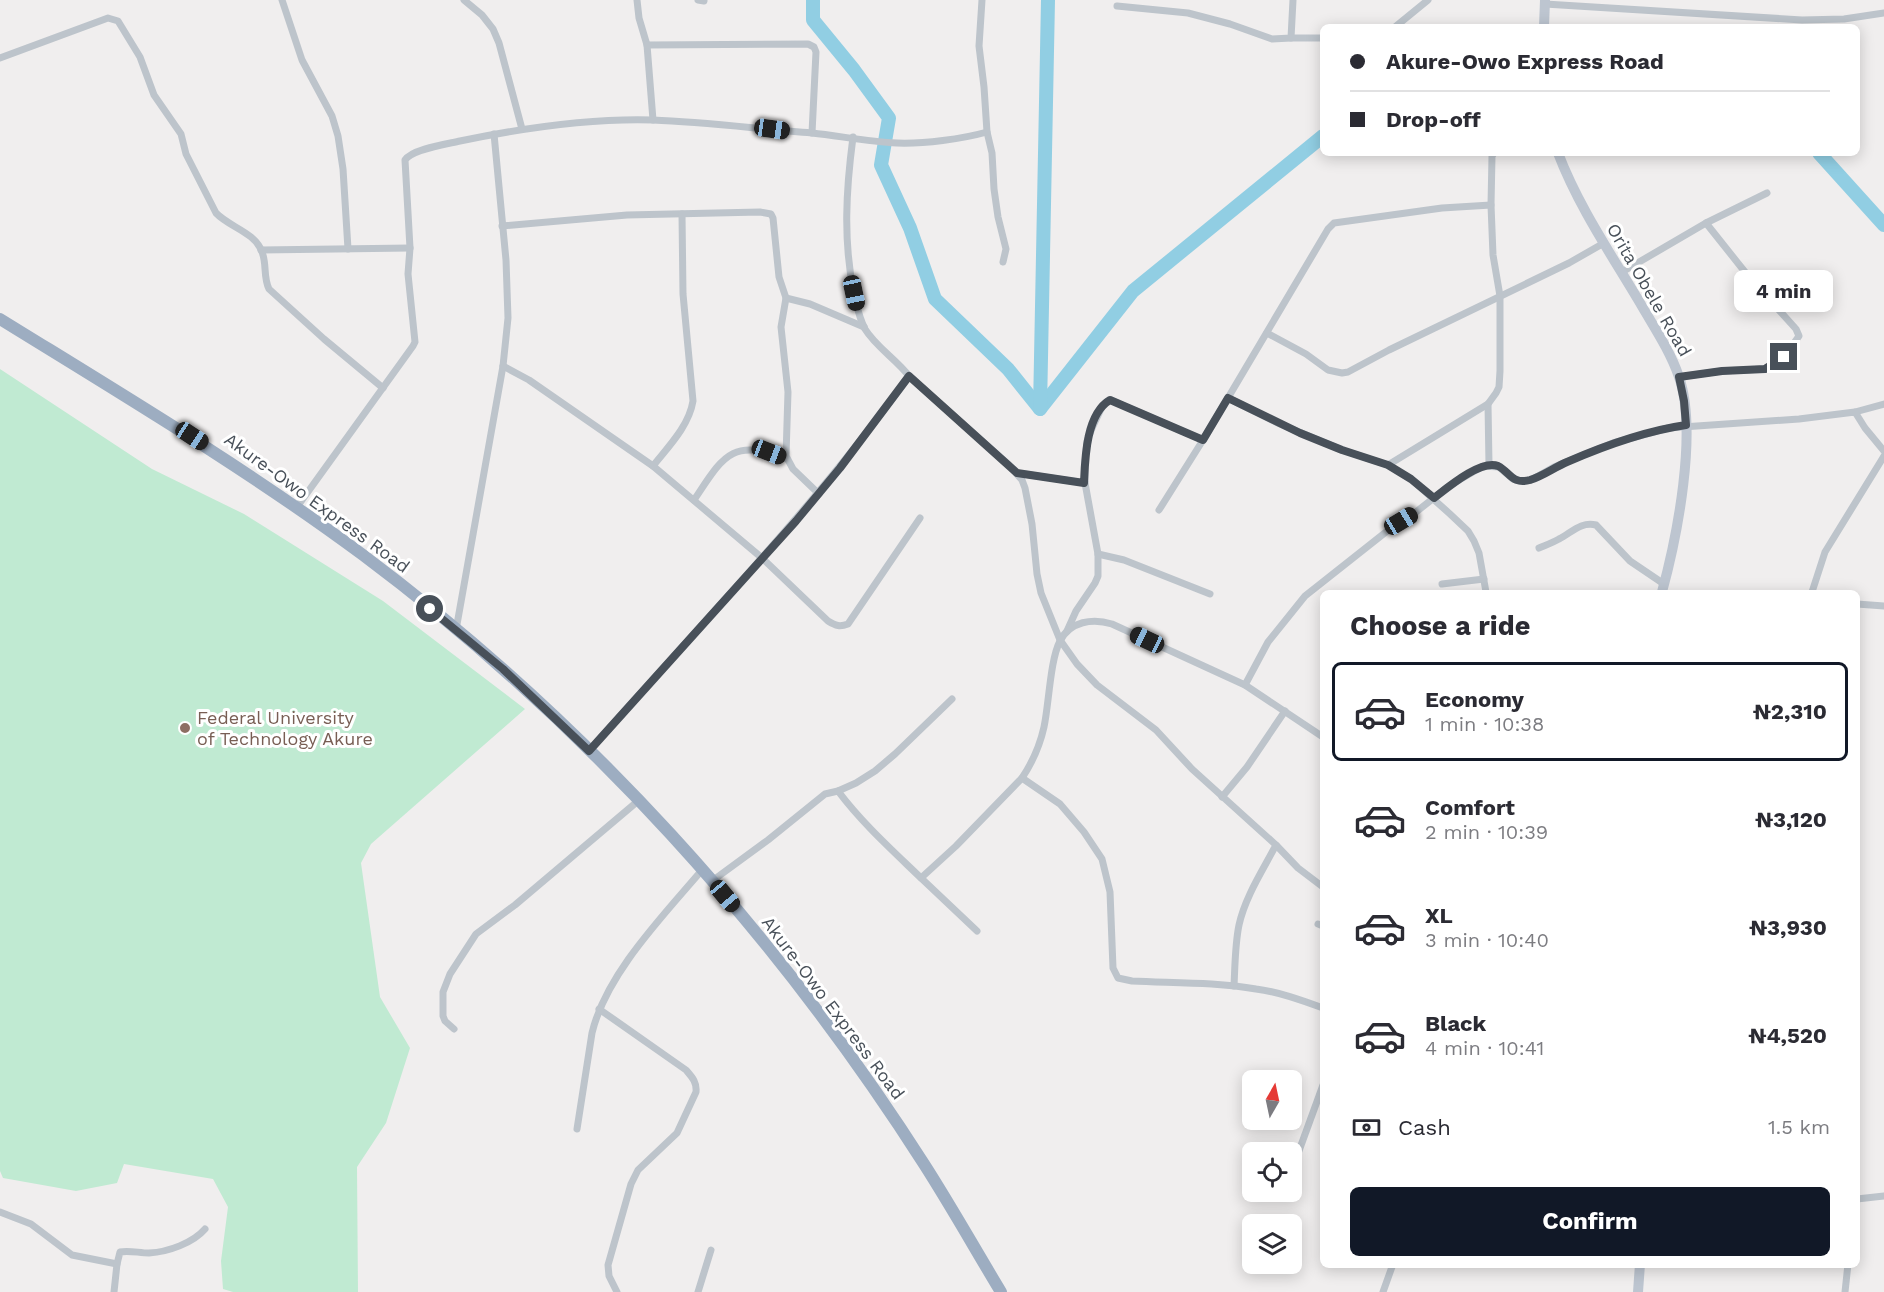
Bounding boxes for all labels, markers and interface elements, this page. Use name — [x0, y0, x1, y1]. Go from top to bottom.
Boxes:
text: Akure-Owo Express Road — [1386, 49, 1664, 74]
text: Drop-off — [1386, 107, 1481, 132]
car — [753, 118, 791, 140]
street label: Orita Obele Road — [1603, 220, 1696, 360]
callout: 4 min — [1734, 270, 1834, 312]
car — [841, 274, 867, 312]
text: 4 min — [1756, 279, 1811, 303]
route end — [1770, 343, 1797, 370]
car — [172, 419, 212, 453]
street label: Akure-Owo Express Road — [221, 428, 414, 577]
car — [749, 437, 789, 467]
car — [1381, 504, 1421, 538]
route start — [416, 595, 443, 622]
text: Choose a ride — [1350, 610, 1530, 642]
car — [1127, 624, 1167, 656]
icon: car — [1353, 685, 1407, 739]
text: Economy — [1425, 687, 1524, 712]
text: ₦2,310 — [1753, 699, 1827, 724]
place label: Federal University of Technology Akure — [197, 707, 373, 749]
text: 1 min · 10:38 — [1425, 712, 1544, 736]
marker: Federal University of Technology Akure — [178, 721, 192, 735]
icon: car — [1353, 793, 1407, 847]
text: Comfort — [1425, 795, 1515, 820]
text: ₦3,120 — [1755, 807, 1827, 832]
text: 2 min · 10:39 — [1425, 820, 1548, 844]
car — [707, 876, 743, 916]
icon: car — [1353, 901, 1407, 955]
text: XL — [1425, 903, 1453, 928]
street label: Akure-Owo Express Road — [758, 912, 909, 1103]
text: ₦3,930 — [1749, 915, 1827, 940]
text: 3 min · 10:40 — [1425, 928, 1549, 952]
icon: car — [1353, 1009, 1407, 1063]
text: Black — [1425, 1011, 1486, 1036]
text: ₦4,520 — [1748, 1023, 1827, 1048]
text: 4 min · 10:41 — [1425, 1036, 1544, 1060]
north arrow — [1242, 1070, 1302, 1130]
map controls — [1242, 1070, 1302, 1274]
icon: cash — [1350, 1111, 1383, 1144]
text: Cash — [1398, 1115, 1451, 1140]
text: 1.5 km — [1768, 1115, 1830, 1139]
button: locate — [1242, 1142, 1302, 1202]
button: Confirm — [1350, 1187, 1830, 1256]
button: layers — [1242, 1214, 1302, 1274]

